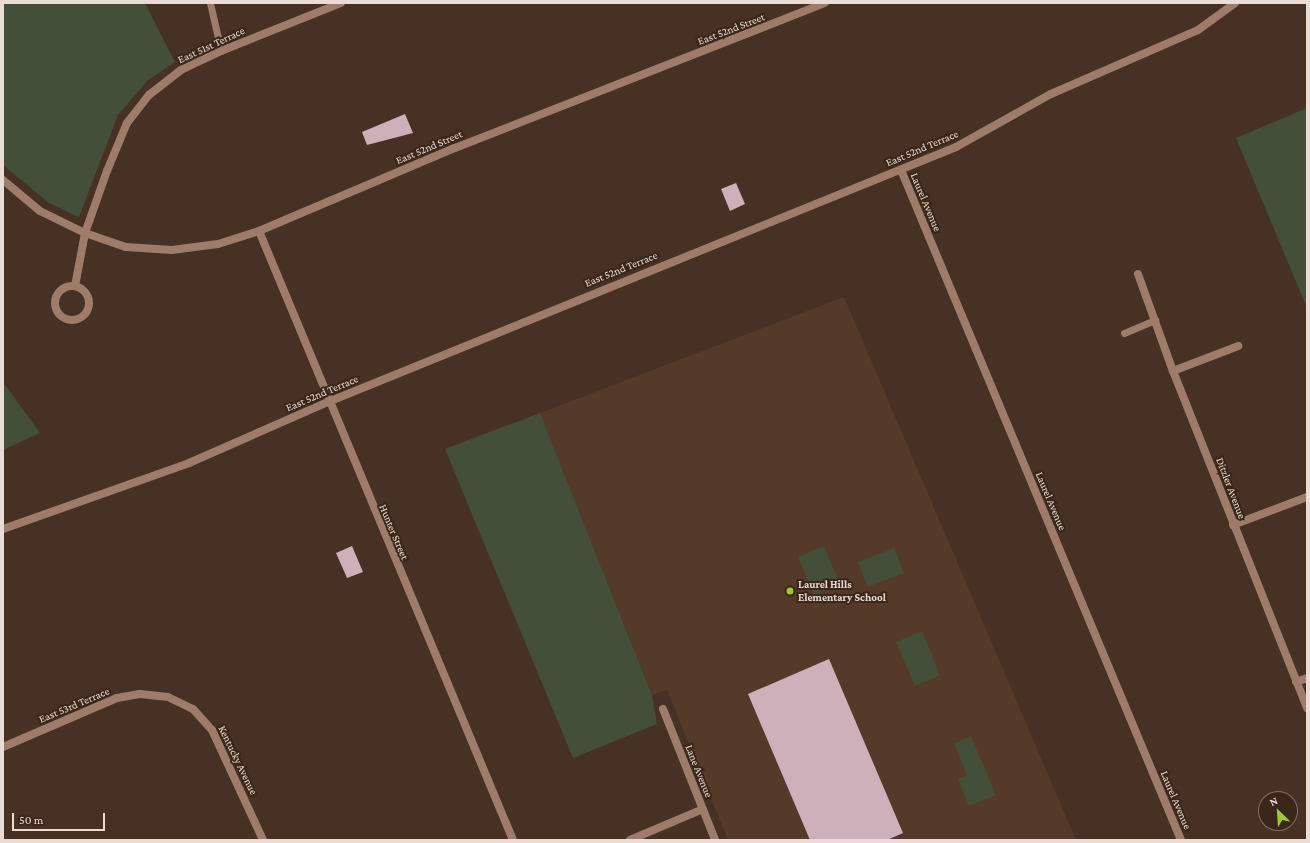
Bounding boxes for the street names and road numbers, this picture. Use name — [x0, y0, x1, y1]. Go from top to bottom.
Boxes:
street label: East 52nd Street — [696, 10, 766, 48]
street label: East 51st Terrace — [175, 24, 247, 66]
street label: East 52nd Street — [394, 127, 464, 167]
street label: East 52nd Terrace — [884, 127, 960, 169]
street label: Laurel Avenue — [908, 171, 944, 233]
street label: East 52nd Terrace — [583, 248, 659, 290]
street label: East 52nd Terrace — [284, 372, 360, 414]
street label: Ditzler Avenue — [1213, 456, 1249, 520]
street label: Laurel Avenue — [1033, 470, 1069, 532]
street label: Hunter Street — [376, 502, 412, 562]
street label: East 53rd Terrace — [37, 684, 111, 726]
street label: Kentucky Avenue — [216, 723, 260, 797]
street label: Lane Avenue — [682, 743, 716, 799]
street label: Laurel Avenue — [1158, 769, 1194, 831]

